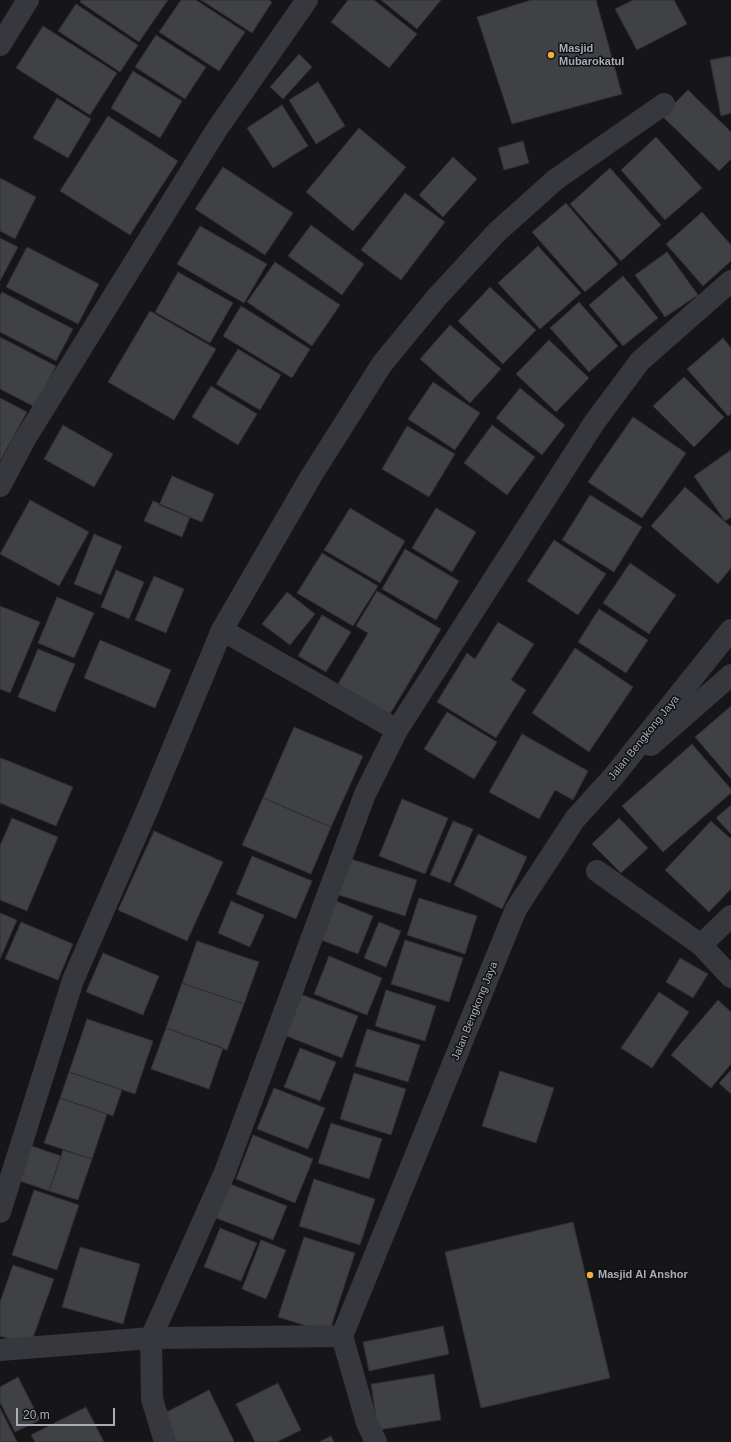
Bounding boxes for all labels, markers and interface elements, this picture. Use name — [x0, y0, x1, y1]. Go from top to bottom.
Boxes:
place label: Masjid Mubarokatul — [559, 42, 624, 68]
marker: Masjid Mubarokatul — [546, 50, 556, 60]
street label: Jalan Bengkong Jaya — [606, 693, 682, 783]
street label: Jalan Bengkong Jaya — [449, 960, 501, 1062]
place label: Masjid Al Anshor — [598, 1268, 688, 1282]
marker: Masjid Al Anshor — [585, 1270, 595, 1280]
scale bar — [18, 1400, 117, 1426]
text: 20 m — [23, 1408, 50, 1422]

